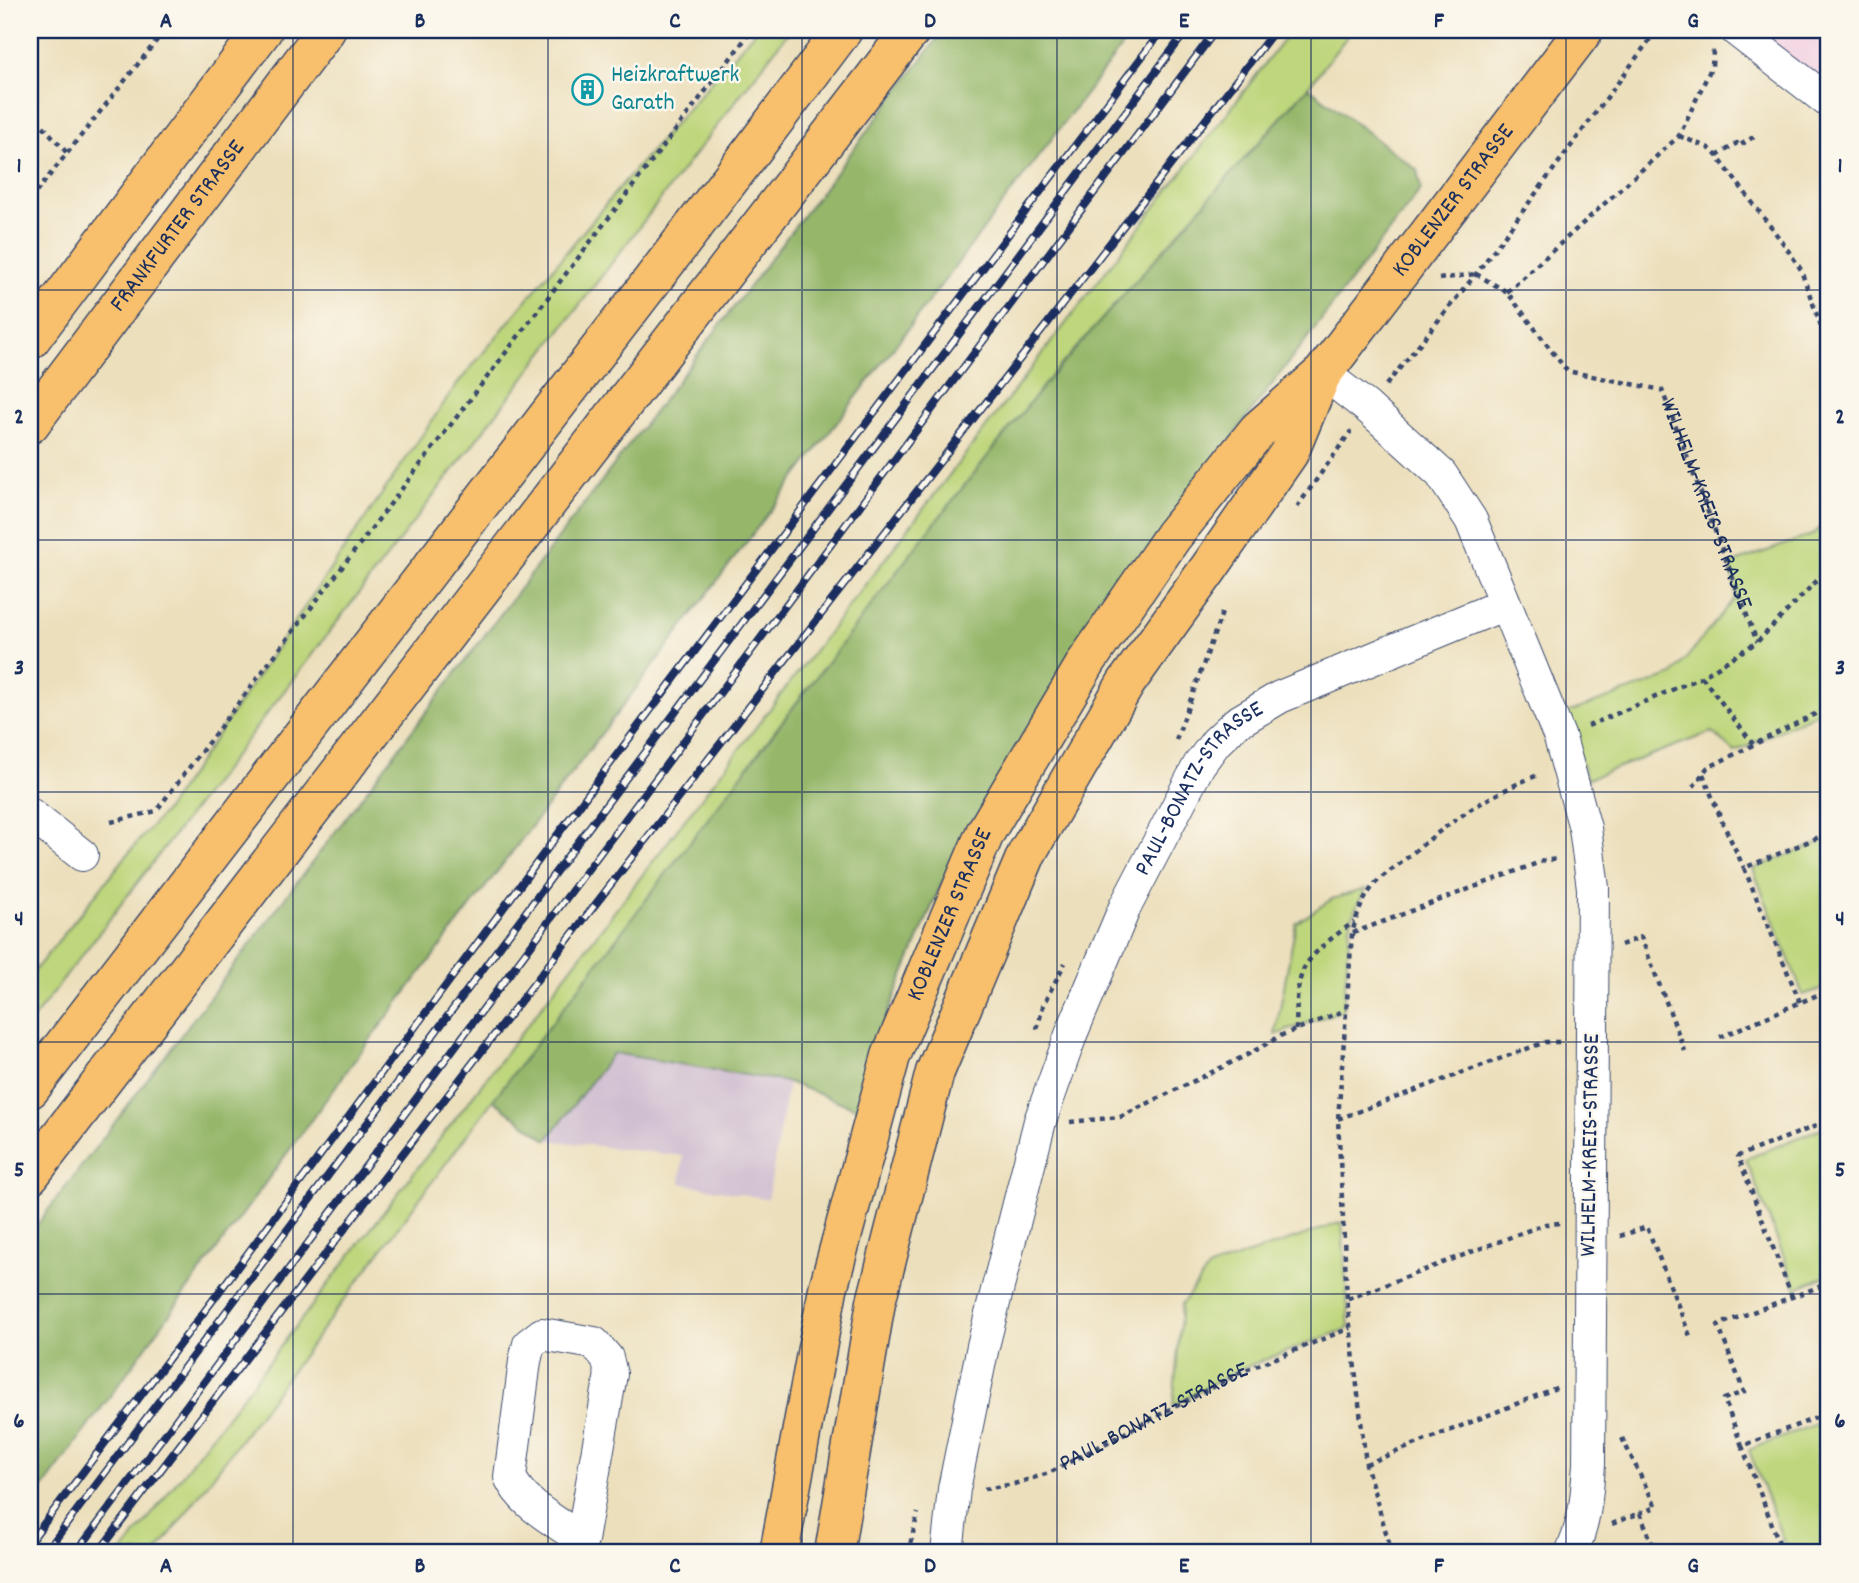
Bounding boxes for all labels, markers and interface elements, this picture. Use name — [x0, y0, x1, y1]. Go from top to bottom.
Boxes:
text: A — [160, 6, 172, 39]
text: B — [415, 6, 426, 39]
text: C — [669, 6, 681, 39]
text: D — [924, 6, 936, 39]
text: E — [1179, 6, 1190, 39]
text: F — [1434, 6, 1445, 39]
text: G — [1687, 6, 1699, 39]
place label: Heizkraftwerk Garath — [611, 59, 739, 121]
building icon: Heizkraftwerk Garath — [571, 73, 605, 107]
street label: KOBLENZER STRASSE — [1384, 117, 1523, 285]
street label: FRANKFURTER STRASSE — [103, 133, 254, 320]
text: 1 — [16, 151, 22, 184]
text: 1 — [1837, 151, 1843, 184]
street label: WILHELM-KREIS-STRASSE — [1650, 394, 1760, 615]
text: 2 — [14, 402, 24, 435]
text: 2 — [1835, 402, 1845, 435]
text: 3 — [14, 653, 24, 686]
text: 3 — [1835, 653, 1845, 686]
street label: PAUL-BONATZ-STRASSE — [1127, 693, 1270, 882]
street label: KOBLENZER STRASSE — [899, 823, 1002, 1007]
text: 4 — [14, 904, 24, 937]
text: 4 — [1835, 904, 1845, 937]
street label: WILHELM-KREIS-STRASSE — [1572, 1033, 1610, 1257]
text: 5 — [14, 1155, 24, 1188]
text: 5 — [1835, 1155, 1845, 1188]
street label: PAUL-BONATZ-STRASSE — [1054, 1354, 1254, 1481]
text: 6 — [13, 1406, 25, 1439]
text: 6 — [1834, 1406, 1846, 1439]
text: A — [160, 1551, 172, 1583]
text: B — [415, 1551, 426, 1583]
text: C — [669, 1551, 681, 1583]
text: D — [924, 1551, 936, 1583]
text: E — [1179, 1551, 1190, 1583]
text: F — [1434, 1551, 1445, 1583]
text: G — [1687, 1551, 1699, 1583]

